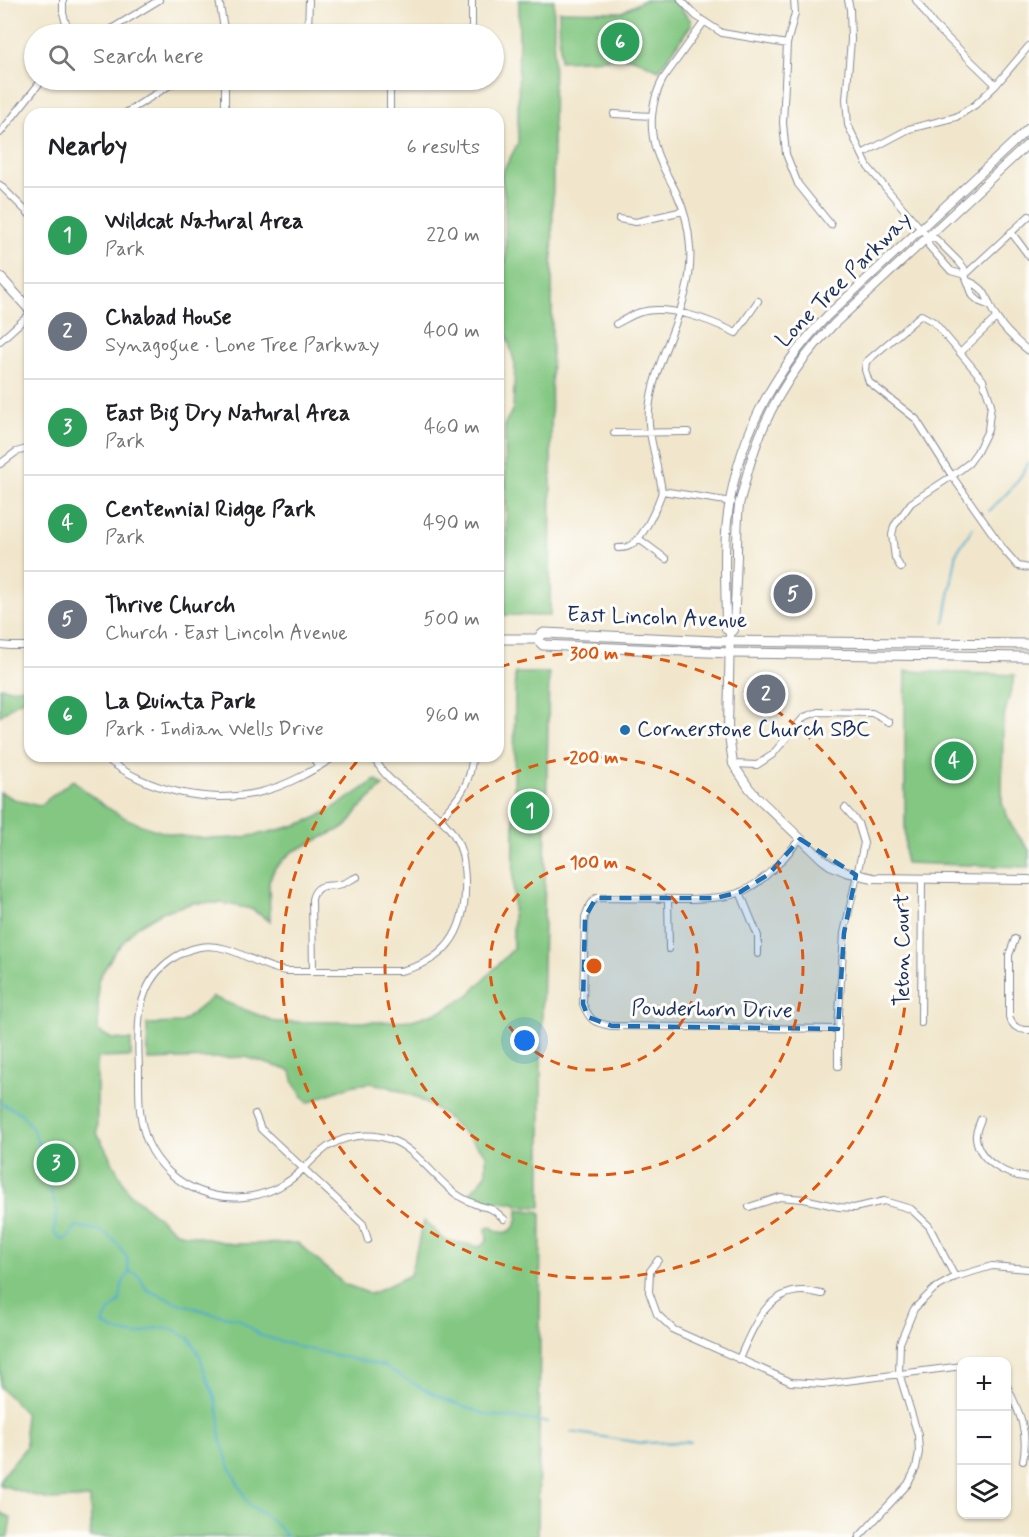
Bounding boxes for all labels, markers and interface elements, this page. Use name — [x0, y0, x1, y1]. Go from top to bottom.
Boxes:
pin: 6 — [600, 20, 640, 64]
search box — [24, 24, 504, 90]
icon: search — [45, 41, 78, 74]
text: Search here — [93, 43, 204, 71]
text: Nearby — [48, 130, 127, 164]
text: 6 results — [407, 134, 480, 161]
street label: Lone Tree Parkway — [770, 206, 918, 354]
text: Wildcat Natural Area — [105, 208, 304, 236]
text: 1 — [63, 222, 72, 249]
text: 220 m — [426, 222, 480, 249]
text: Park — [105, 236, 145, 263]
text: Chabad House — [105, 304, 232, 332]
text: 2 — [63, 318, 72, 345]
text: 400 m — [424, 318, 480, 345]
text: Synagogue · Lone Tree Parkway — [105, 332, 379, 359]
text: East Big Dry Natural Area — [105, 400, 350, 428]
text: 3 — [63, 414, 72, 441]
text: 460 m — [424, 414, 480, 441]
text: Park — [105, 428, 145, 455]
text: Centennial Ridge Park — [105, 496, 315, 524]
text: 4 — [62, 510, 73, 537]
text: 490 m — [423, 510, 480, 537]
text: Park — [105, 524, 145, 551]
pin: 5 — [774, 572, 812, 616]
text: Thrive Church — [105, 592, 235, 620]
street label: East Lincoln Avenue — [566, 601, 748, 635]
text: 5 — [62, 606, 74, 633]
text: 500 m — [423, 606, 480, 633]
text: Church · East Lincoln Avenue — [105, 620, 348, 647]
text: 300 m — [570, 642, 618, 666]
pin: 2 — [746, 672, 786, 716]
text: La Quinta Park — [105, 688, 256, 716]
text: 6 — [62, 702, 73, 729]
text: 960 m — [426, 702, 480, 729]
text: Park · Indian Wells Drive — [105, 716, 324, 743]
place label: Cornerstone Church SBC — [637, 716, 870, 744]
marker: Cornerstone Church SBC — [618, 723, 632, 737]
pin: 4 — [934, 738, 974, 783]
text: 200 m — [569, 746, 619, 770]
pin: 1 — [510, 788, 550, 834]
text: 100 m — [570, 851, 618, 875]
street label: Teton Court — [889, 894, 917, 1006]
centre of rings — [584, 956, 604, 976]
street label: Powderhorn Drive — [631, 995, 793, 1025]
your location — [510, 1026, 539, 1055]
pin: 3 — [36, 1140, 76, 1186]
map controls — [957, 1357, 1011, 1519]
button: + — [957, 1357, 1011, 1411]
button: − — [957, 1411, 1011, 1465]
button: layers — [957, 1465, 1011, 1519]

